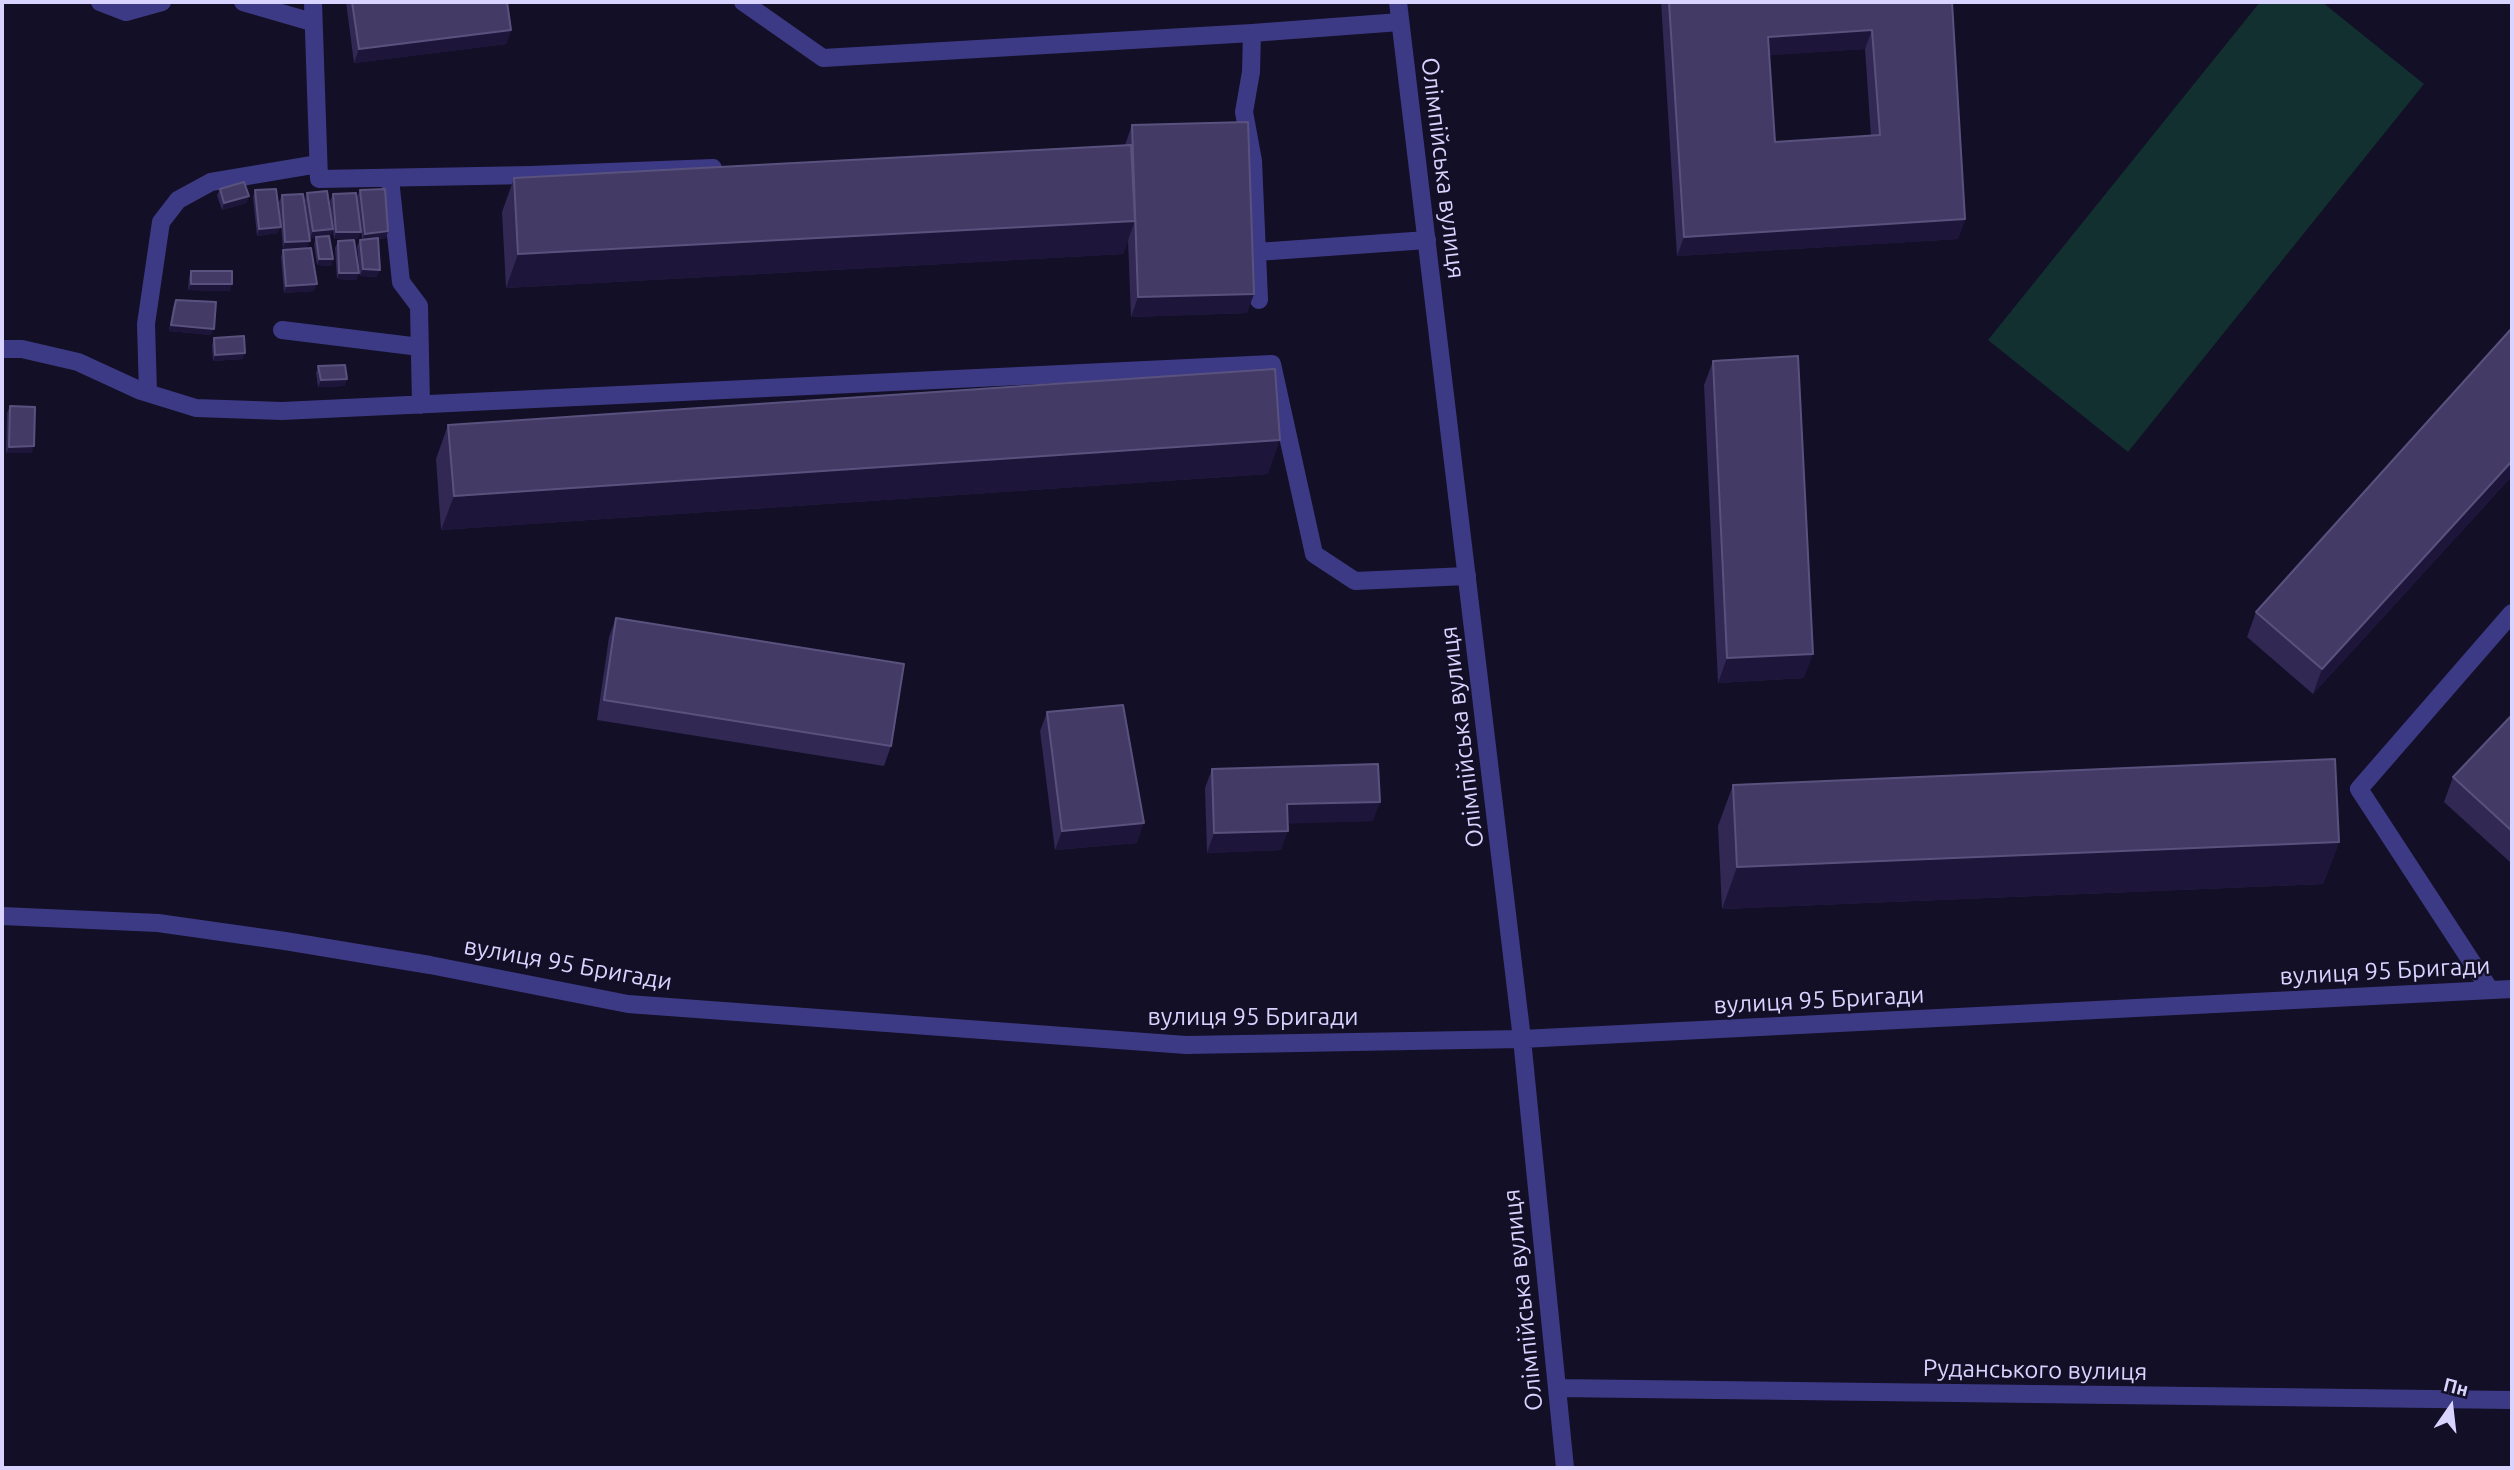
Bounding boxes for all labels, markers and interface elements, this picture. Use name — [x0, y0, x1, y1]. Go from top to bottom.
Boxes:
street label: Олімпійська вулиця — [1415, 56, 1471, 280]
street label: Олімпійська вулиця — [1434, 625, 1490, 849]
street label: вулиця 95 Бригади — [462, 932, 674, 996]
street label: вулиця 95 Бригади — [2279, 951, 2491, 991]
street label: вулиця 95 Бригади — [1713, 980, 1925, 1020]
street label: вулиця 95 Бригади — [1148, 1003, 1358, 1031]
street label: Олімпійська вулиця — [1497, 1188, 1549, 1412]
street label: Руданського вулиця — [1923, 1354, 2147, 1386]
north arrow — [2416, 1372, 2486, 1442]
text: Пн — [2441, 1373, 2471, 1400]

